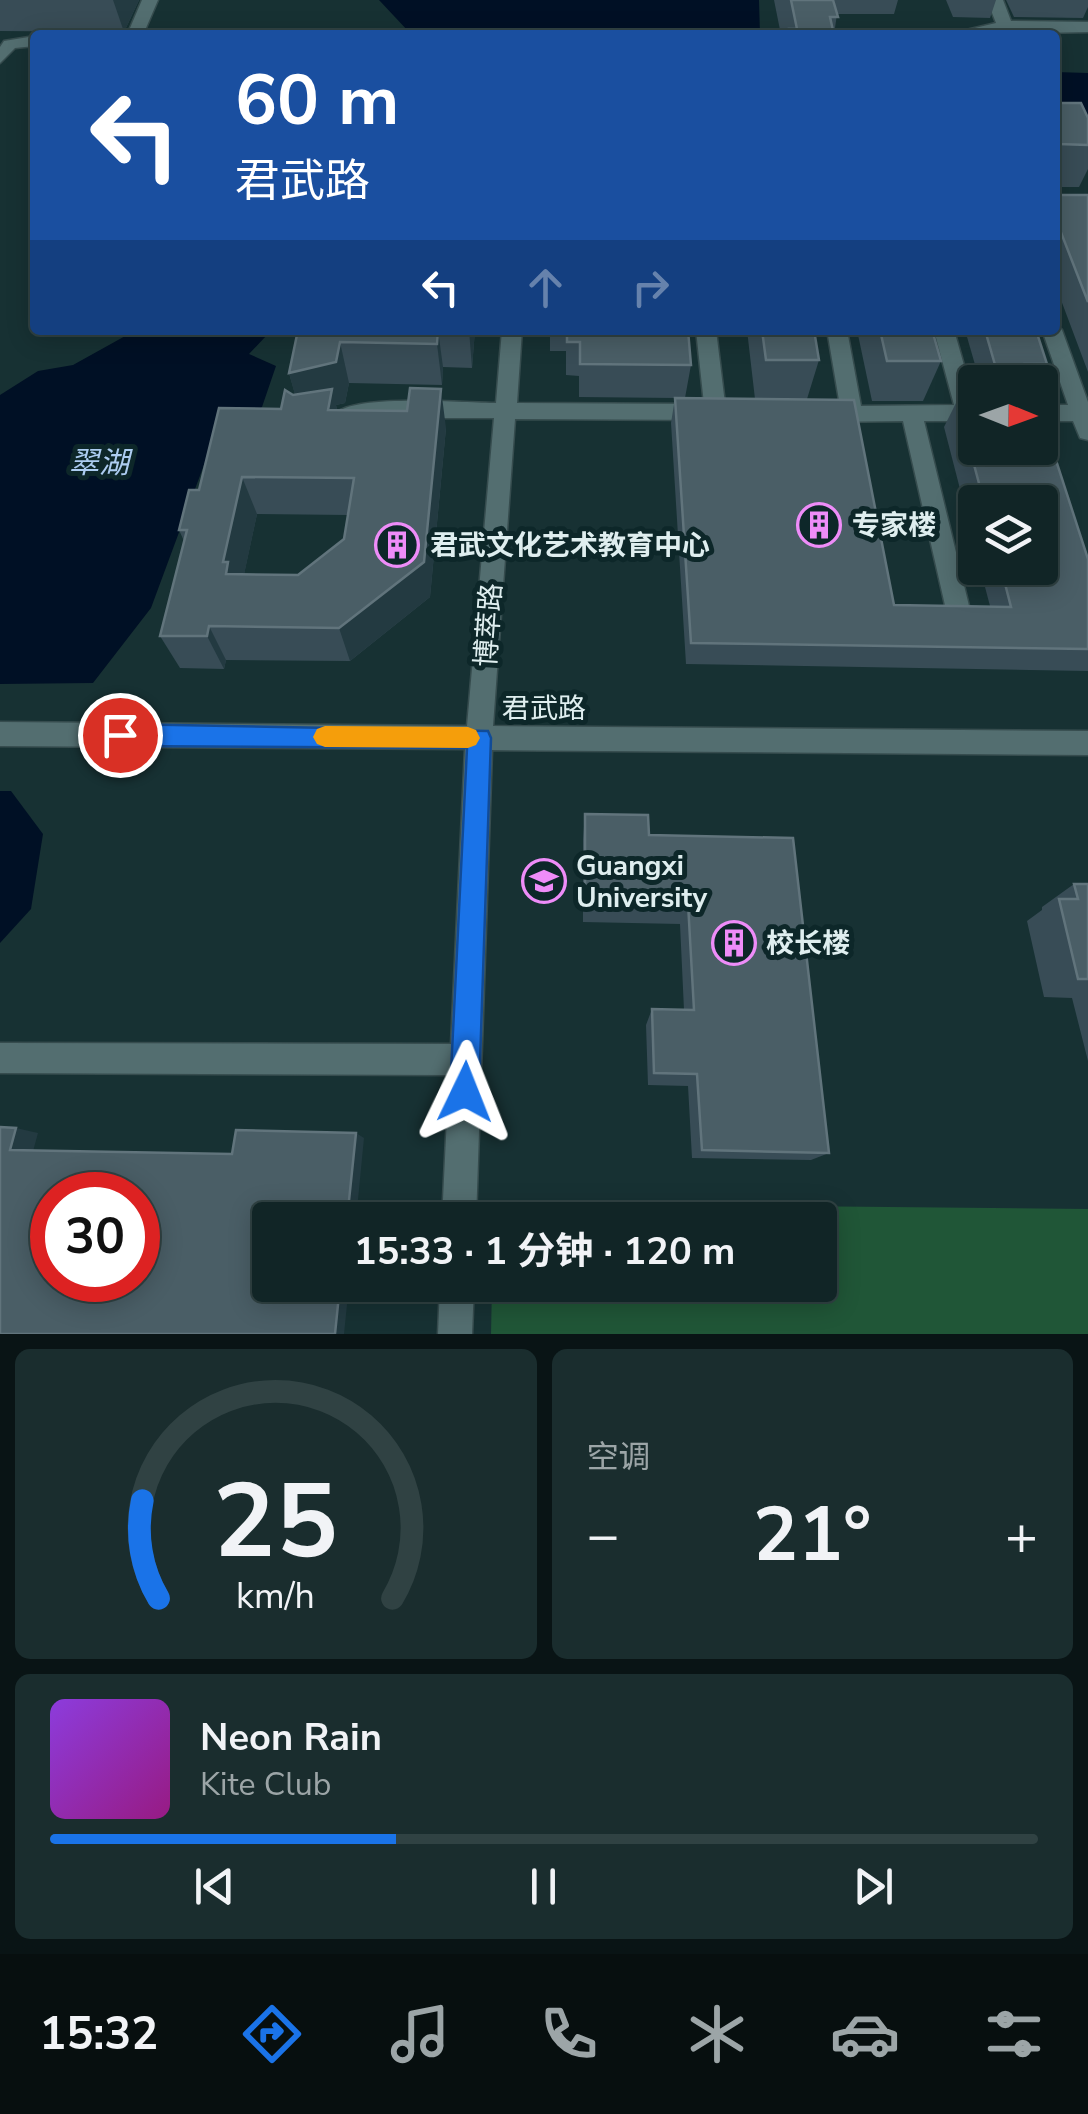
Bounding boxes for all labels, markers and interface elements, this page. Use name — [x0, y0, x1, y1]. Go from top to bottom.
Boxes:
text: 60 m — [235, 53, 399, 149]
icon: left — [70, 70, 200, 200]
text: 君武路 — [235, 151, 370, 212]
icon: left — [413, 260, 468, 315]
icon: ahead — [518, 260, 573, 315]
icon: right — [623, 260, 678, 315]
north arrow — [958, 365, 1058, 465]
map controls — [958, 365, 1058, 585]
water label: 翠湖 — [69, 443, 133, 484]
button: layers — [958, 485, 1058, 585]
building icon: 专家楼 — [796, 502, 842, 548]
place label: 专家楼 — [852, 507, 936, 545]
building icon: 君武文化艺术教育中心 — [374, 522, 420, 568]
place label: 君武文化艺术教育中心 — [430, 527, 710, 565]
street label: 博萃路 — [467, 582, 511, 668]
street label: 君武路 — [502, 690, 586, 728]
pin — [78, 693, 163, 778]
icon: arrive — [93, 708, 148, 763]
place label: Guangxi University — [576, 847, 707, 917]
school or university icon: Guangxi University — [521, 858, 567, 904]
building icon: 校长楼 — [711, 920, 757, 966]
place label: 校长楼 — [766, 925, 850, 963]
position arrow — [413, 1040, 517, 1144]
speed limit sign: 30 — [30, 1172, 160, 1302]
text: 15:33 · 1 分钟 · 120 m — [354, 1226, 735, 1277]
text: 空调 — [587, 1436, 651, 1479]
text: 25 — [213, 1451, 338, 1593]
text: 21° — [753, 1484, 871, 1586]
text: − — [587, 1498, 620, 1573]
text: + — [1005, 1498, 1038, 1573]
text: km/h — [236, 1572, 315, 1621]
text: Neon Rain — [200, 1712, 382, 1763]
text: Kite Club — [200, 1763, 331, 1806]
icon: previous — [187, 1859, 242, 1914]
icon: pause — [516, 1859, 571, 1914]
icon: next — [846, 1859, 901, 1914]
icon: directions — [237, 1999, 307, 2069]
icon: music — [385, 1999, 455, 2069]
icon: phone — [534, 1999, 604, 2069]
icon: climate — [682, 1999, 752, 2069]
icon: car — [830, 1999, 900, 2069]
icon: filters — [979, 1999, 1049, 2069]
text: 15:32 — [39, 2004, 158, 2065]

